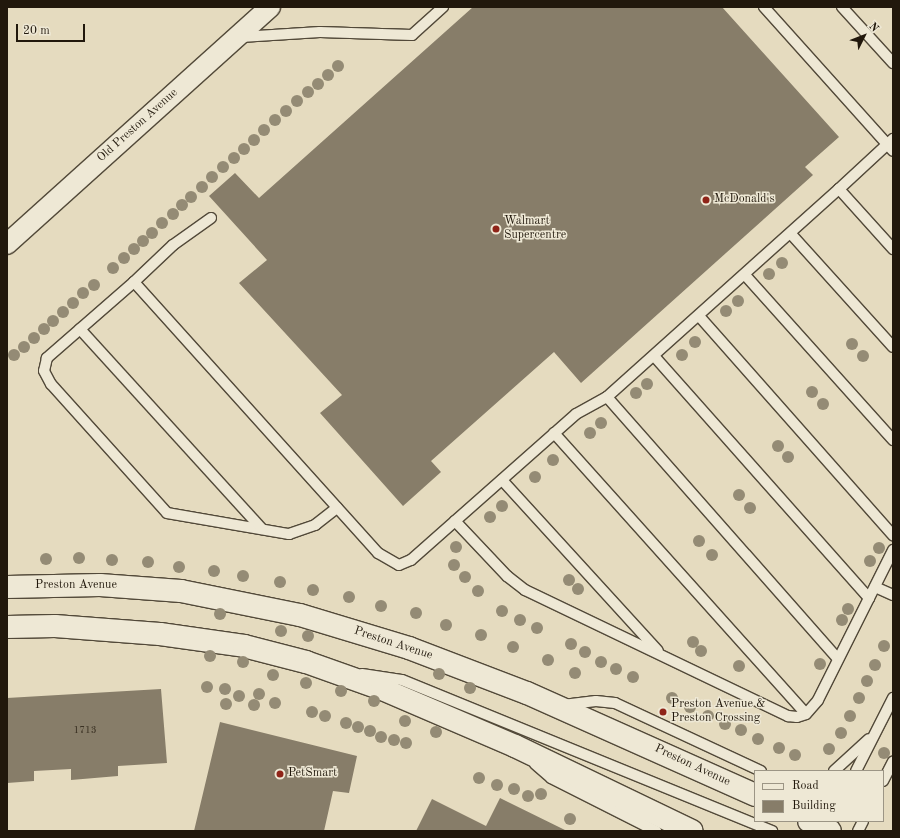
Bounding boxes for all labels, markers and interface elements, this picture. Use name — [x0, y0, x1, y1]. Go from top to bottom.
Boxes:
scale bar — [18, 16, 87, 42]
north arrow — [844, 16, 884, 56]
text: N — [866, 21, 880, 34]
text: 20 m — [23, 25, 50, 37]
street label: Old Preston Avenue — [95, 86, 181, 166]
place label: McDonald's — [714, 193, 775, 207]
marker: McDonald's — [701, 195, 711, 205]
place label: Walmart Supercentre — [504, 215, 566, 243]
marker: Walmart Supercentre — [491, 224, 501, 234]
street label: Preston Avenue — [35, 579, 117, 593]
street label: Preston Avenue — [352, 624, 434, 664]
place label: Preston Avenue & Preston Crossing — [671, 698, 766, 726]
marker: Preston Avenue & Preston Crossing — [658, 707, 668, 717]
house number: 1713 — [73, 725, 97, 737]
street label: Preston Avenue — [652, 742, 732, 790]
place label: PetSmart — [288, 767, 337, 781]
marker: PetSmart — [275, 769, 285, 779]
legend — [754, 770, 884, 822]
text: Road — [792, 780, 819, 792]
text: Building — [792, 800, 836, 812]

